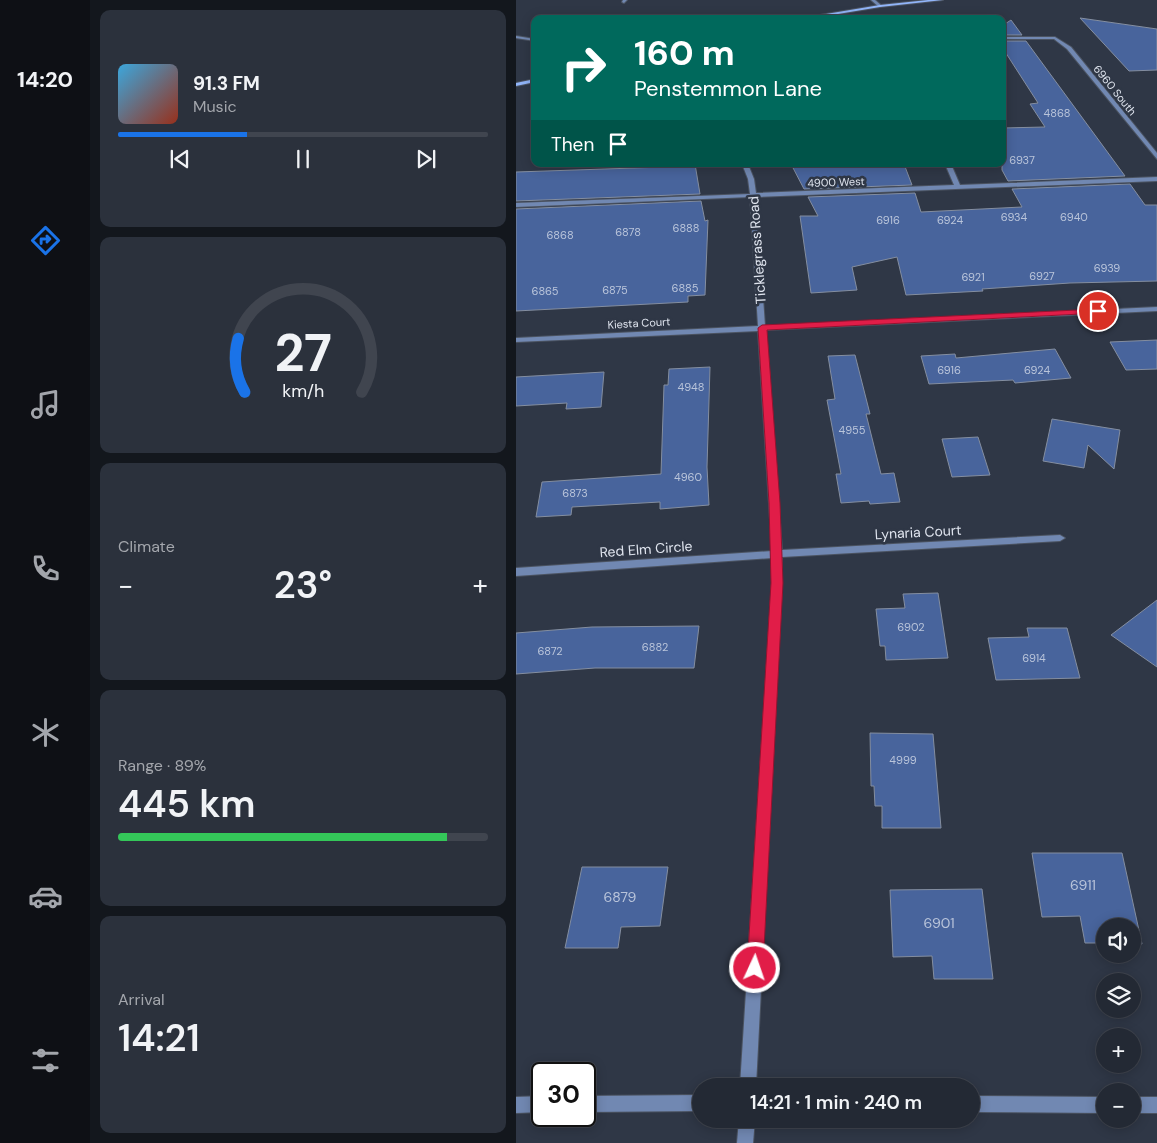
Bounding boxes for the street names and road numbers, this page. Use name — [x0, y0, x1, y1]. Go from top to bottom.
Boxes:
street label: 6960 South — [1090, 62, 1140, 118]
street label: 4900 West — [807, 174, 865, 190]
street label: Ticklegrass Road — [744, 195, 770, 305]
street label: Kiesta Court — [607, 314, 671, 332]
street label: Lynaria Court — [874, 521, 962, 543]
street label: Red Elm Circle — [599, 537, 693, 561]

